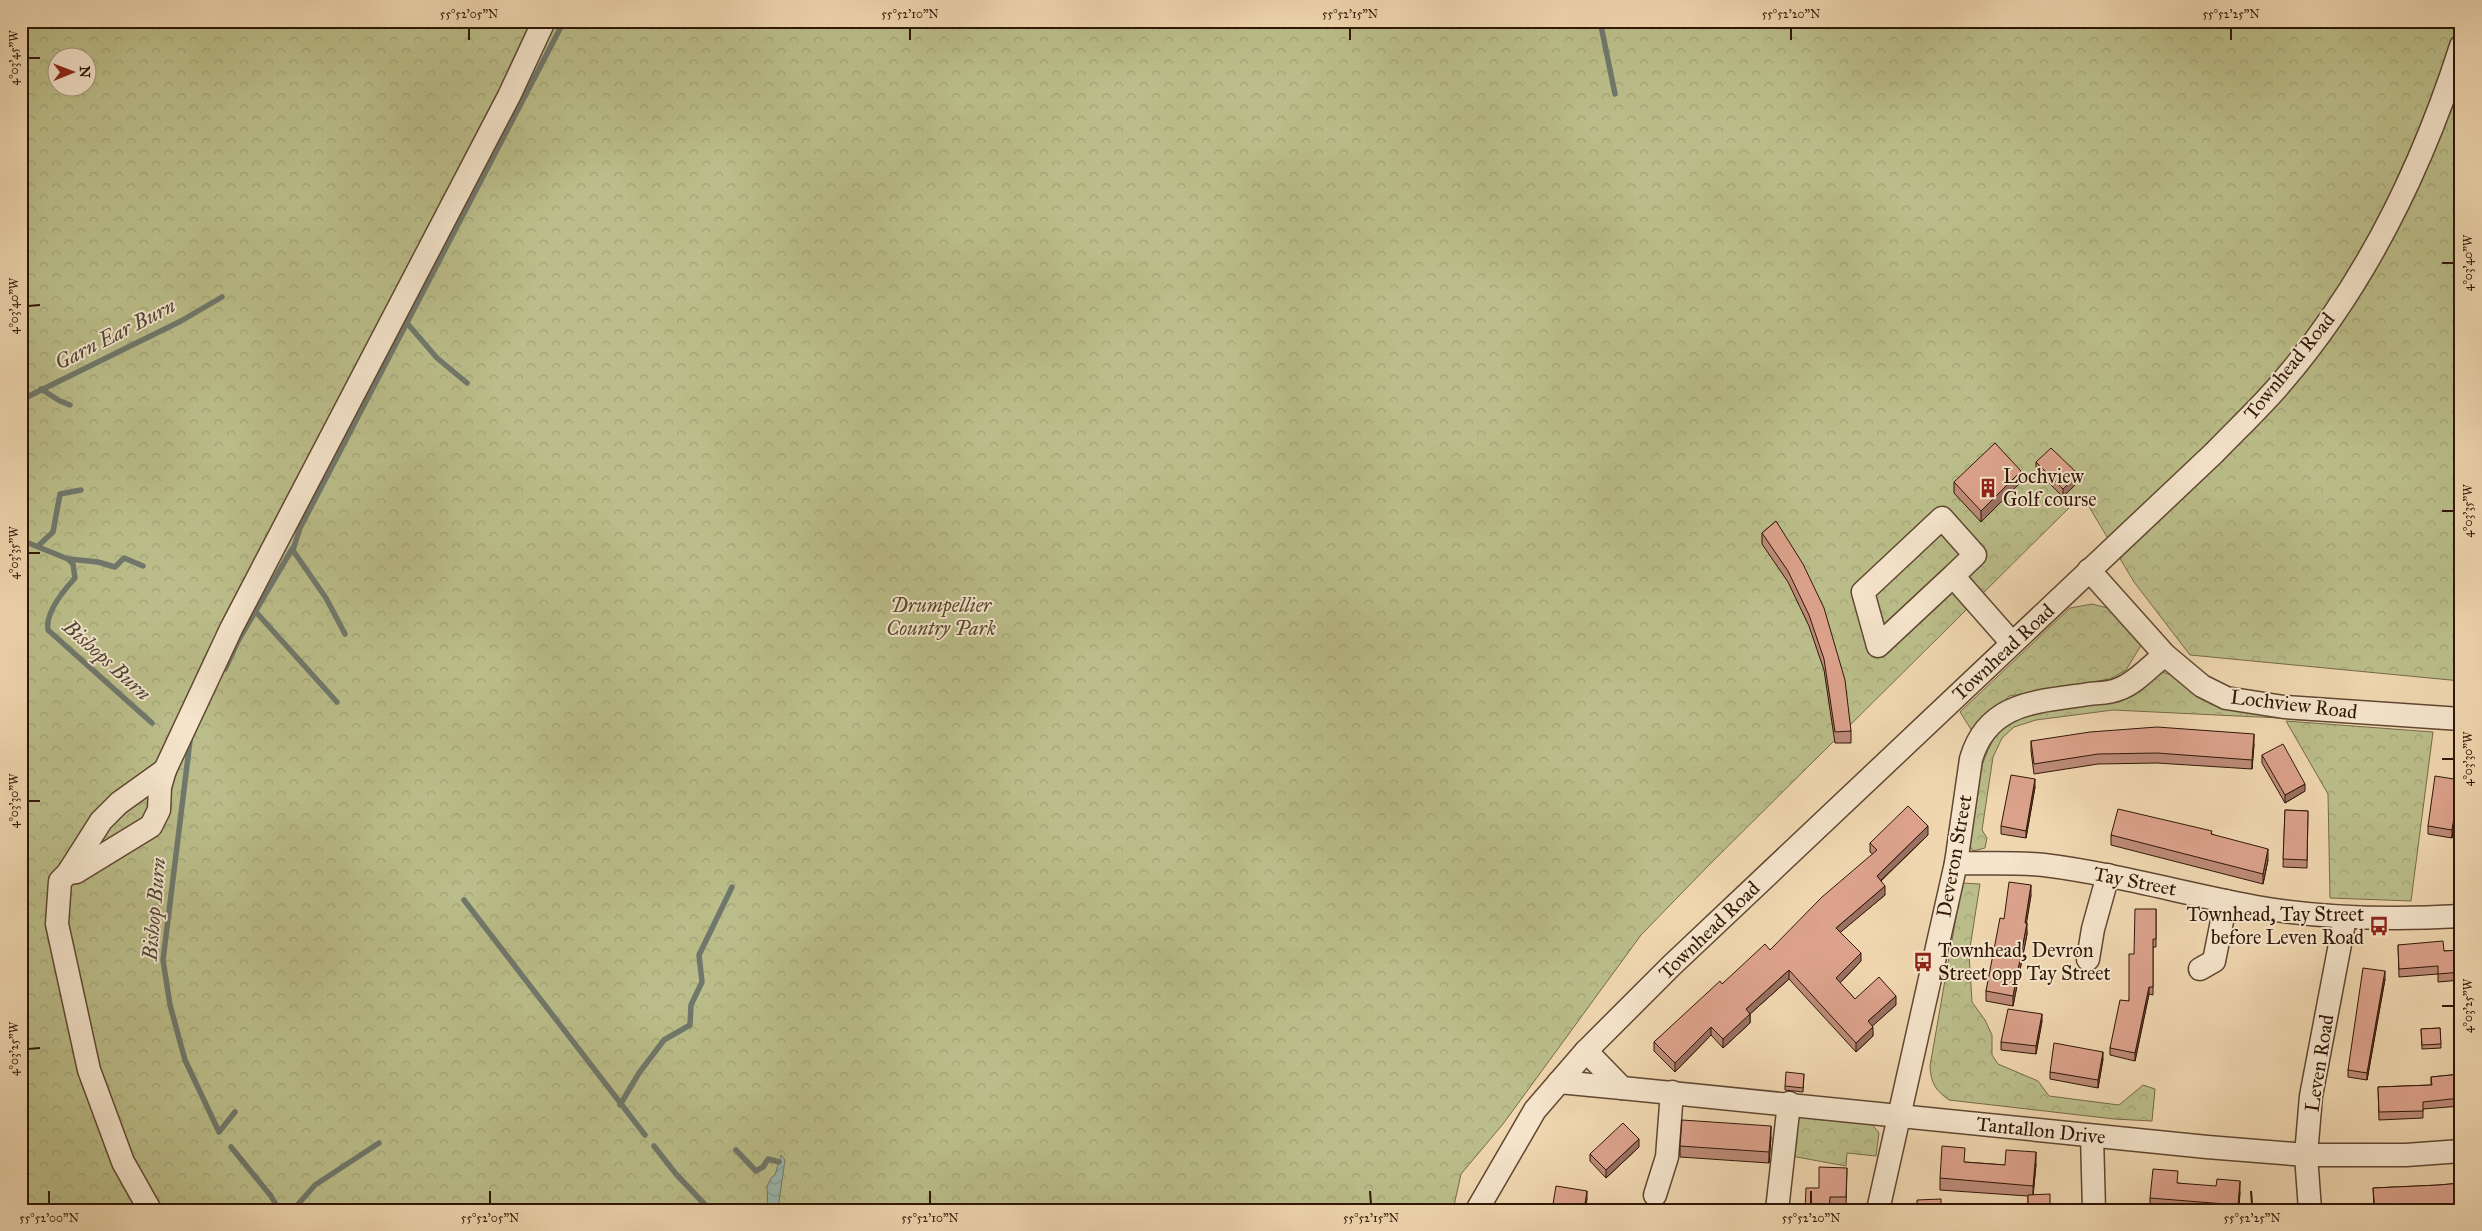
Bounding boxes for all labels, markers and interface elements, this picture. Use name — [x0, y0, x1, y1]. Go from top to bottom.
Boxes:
text: 55°52'05"N — [440, 7, 498, 21]
text: 55°52'10"N — [881, 7, 939, 21]
text: 55°52'15"N — [1322, 7, 1378, 21]
text: 55°52'20"N — [1762, 7, 1820, 21]
text: 55°52'25"N — [2202, 7, 2260, 21]
text: 4°03'45"W — [7, 30, 21, 86]
north arrow — [48, 48, 98, 98]
text: N — [76, 66, 93, 78]
text: 4°03'40"W — [2461, 234, 2475, 291]
text: 4°03'40"W — [7, 277, 21, 334]
water label: Garn Ear Burn — [50, 292, 180, 376]
street label: Townhead Road — [2238, 308, 2340, 424]
place label: Lochview Golf course — [2003, 464, 2097, 511]
building icon: Lochview Golf course — [1977, 477, 1999, 499]
text: 4°03'35"W — [2461, 484, 2475, 538]
text: 4°03'35"W — [7, 526, 21, 580]
park label: Drumpellier Country Park — [886, 593, 996, 640]
street label: Townhead Road — [1947, 599, 2059, 705]
water label: Bishops Burn — [57, 613, 156, 706]
street label: Lochview Road — [2229, 684, 2359, 724]
text: 4°03'30"W — [2461, 731, 2475, 786]
text: 4°03'30"W — [7, 773, 21, 828]
street label: Deveron Street — [1931, 793, 1977, 919]
water label: Bishop Burn — [136, 856, 171, 963]
street label: Tay Street — [2091, 861, 2179, 901]
street label: Townhead Road — [1654, 876, 1764, 984]
place label: Townhead, Tay Street before Leven Road — [2186, 902, 2364, 949]
bus stop icon: Townhead, Tay Street before Leven Road — [2368, 915, 2390, 937]
place label: Townhead, Devron Street opp Tay Street — [1938, 938, 2111, 985]
bus stop icon: Townhead, Devron Street opp Tay Street — [1912, 951, 1934, 973]
text: 4°03'25"W — [2461, 978, 2475, 1033]
street label: Leven Road — [2299, 1013, 2339, 1113]
text: 4°03'25"W — [7, 1021, 21, 1076]
street label: Tantallon Drive — [1975, 1111, 2107, 1149]
text: 55°52'00"N — [19, 1211, 79, 1225]
text: 55°52'05"N — [461, 1211, 519, 1225]
text: 55°52'10"N — [901, 1211, 959, 1225]
text: 55°52'15"N — [1343, 1211, 1399, 1225]
text: 55°52'20"N — [1782, 1211, 1840, 1225]
text: 55°52'25"N — [2223, 1211, 2281, 1225]

